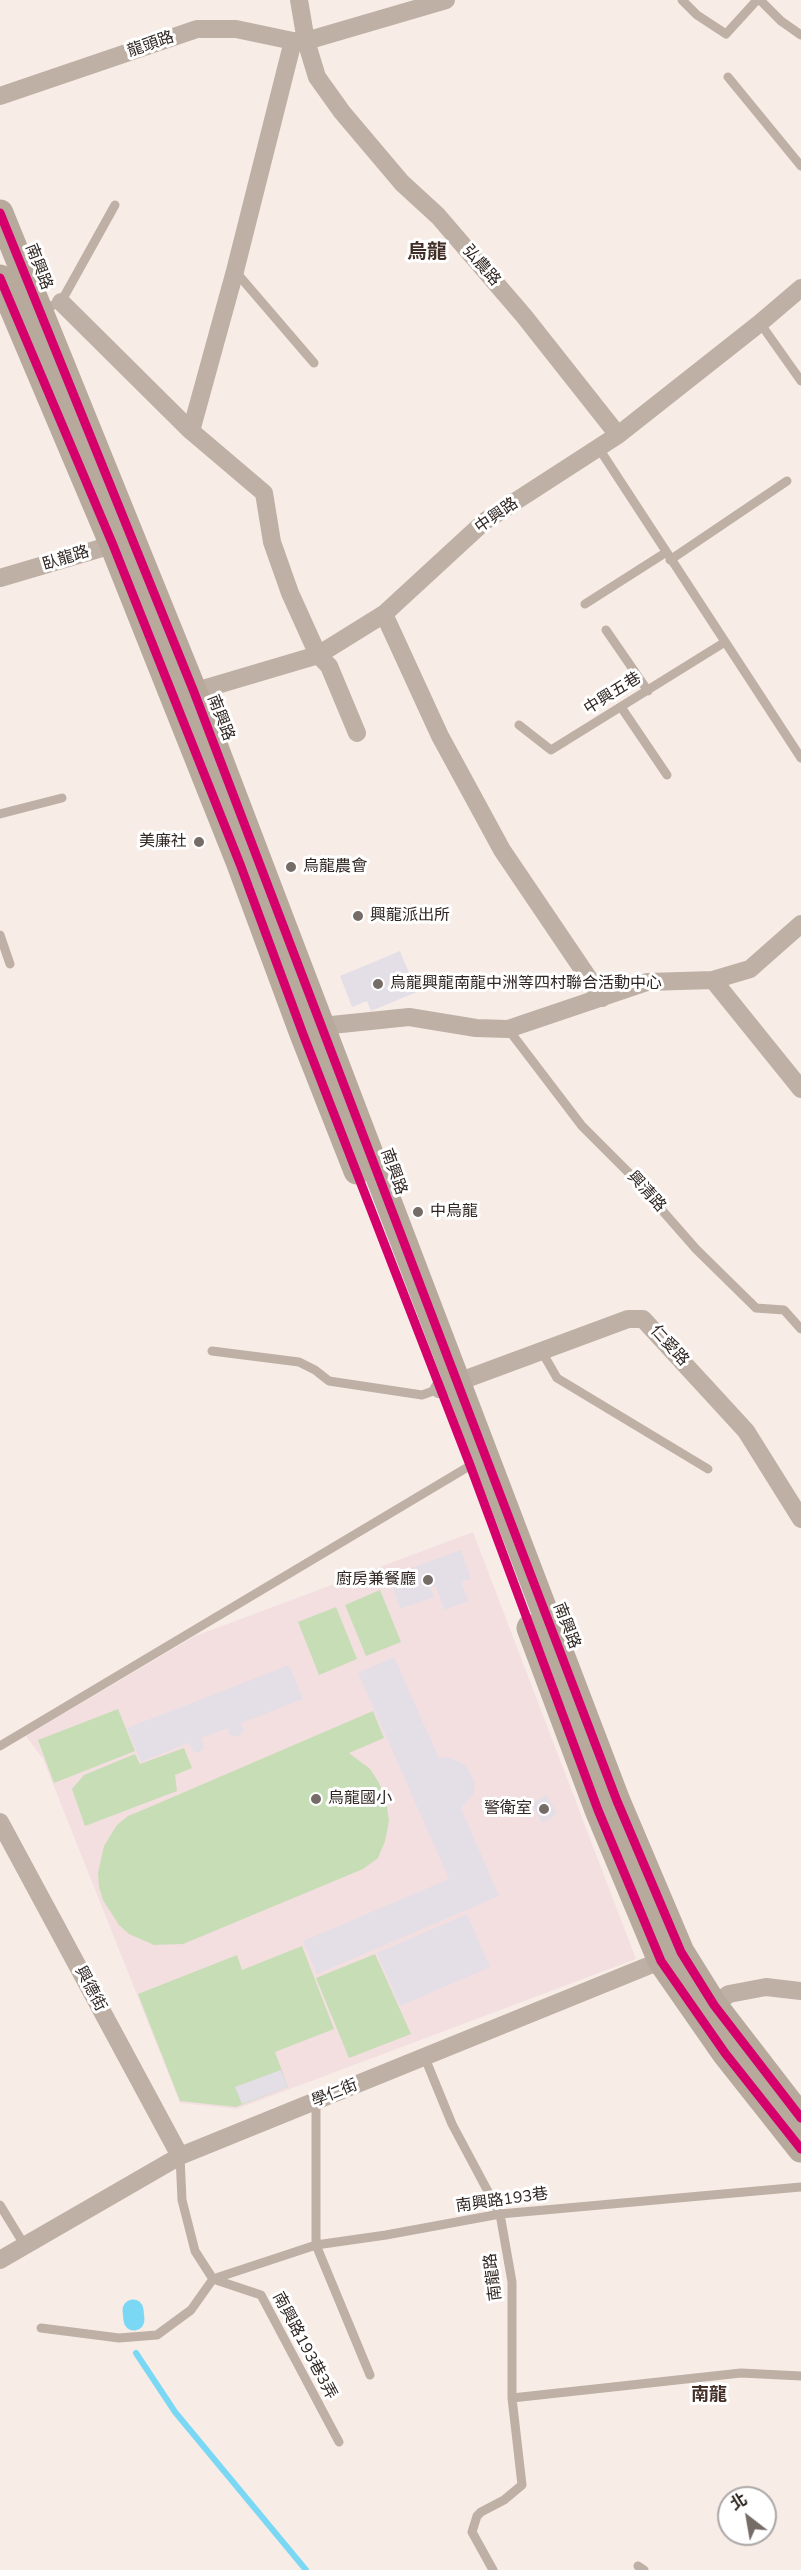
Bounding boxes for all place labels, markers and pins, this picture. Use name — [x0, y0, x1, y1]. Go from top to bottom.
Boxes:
place label: 美廉社 — [139, 832, 187, 852]
marker: 美廉社 — [192, 835, 206, 849]
place label: 烏龍農會 — [303, 857, 367, 877]
marker: 烏龍農會 — [284, 860, 298, 874]
place label: 興龍派出所 — [370, 906, 450, 926]
marker: 興龍派出所 — [351, 909, 365, 923]
place label: 烏龍興龍南龍中洲等四村聯合活動中心 — [390, 974, 662, 994]
marker: 烏龍興龍南龍中洲等四村聯合活動中心 — [371, 977, 385, 991]
place label: 中烏龍 — [430, 1202, 478, 1222]
marker: 中烏龍 — [411, 1205, 425, 1219]
place label: 廚房兼餐廳 — [336, 1570, 416, 1590]
marker: 廚房兼餐廳 — [421, 1573, 435, 1587]
place label: 烏龍國小 — [328, 1789, 392, 1809]
marker: 烏龍國小 — [309, 1792, 323, 1806]
place label: 警衛室 — [484, 1799, 532, 1819]
marker: 警衛室 — [537, 1802, 551, 1816]

